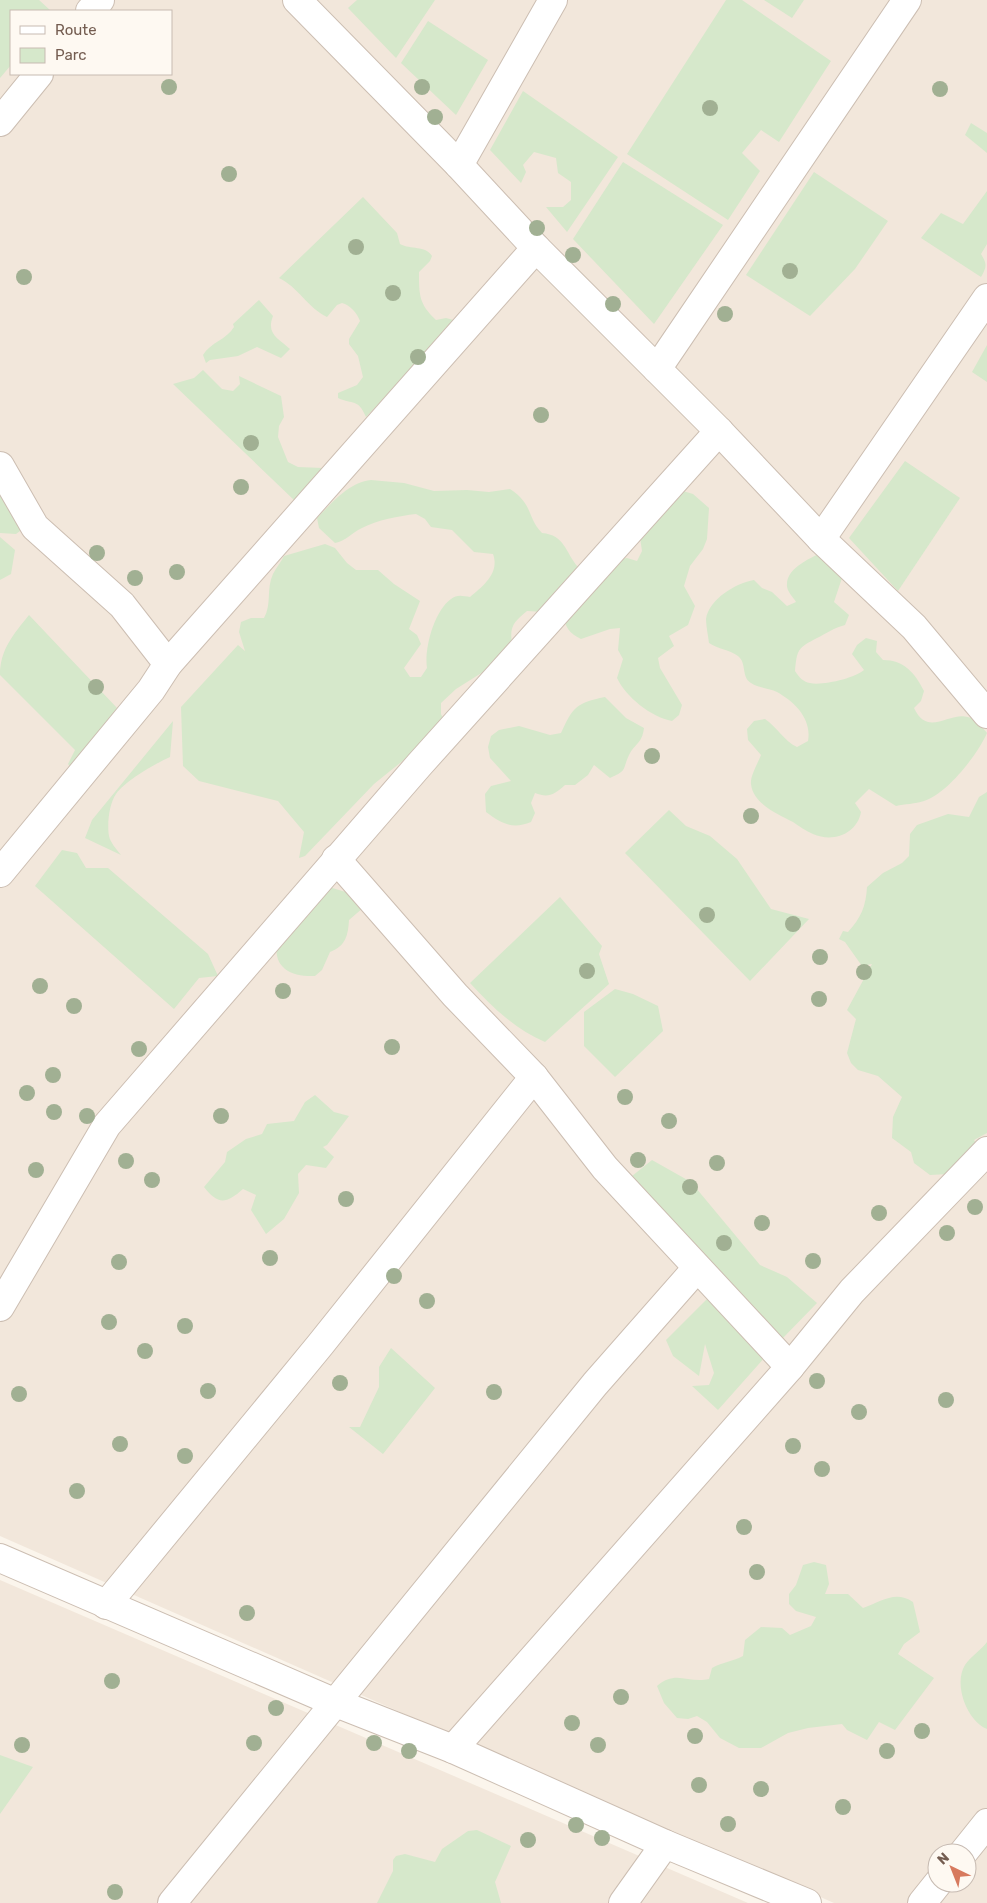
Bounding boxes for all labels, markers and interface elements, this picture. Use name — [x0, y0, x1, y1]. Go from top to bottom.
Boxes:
legend — [10, 10, 172, 75]
text: Route — [55, 21, 97, 39]
text: Parc — [55, 46, 87, 64]
north arrow — [927, 1843, 977, 1893]
text: N — [934, 1849, 953, 1869]

